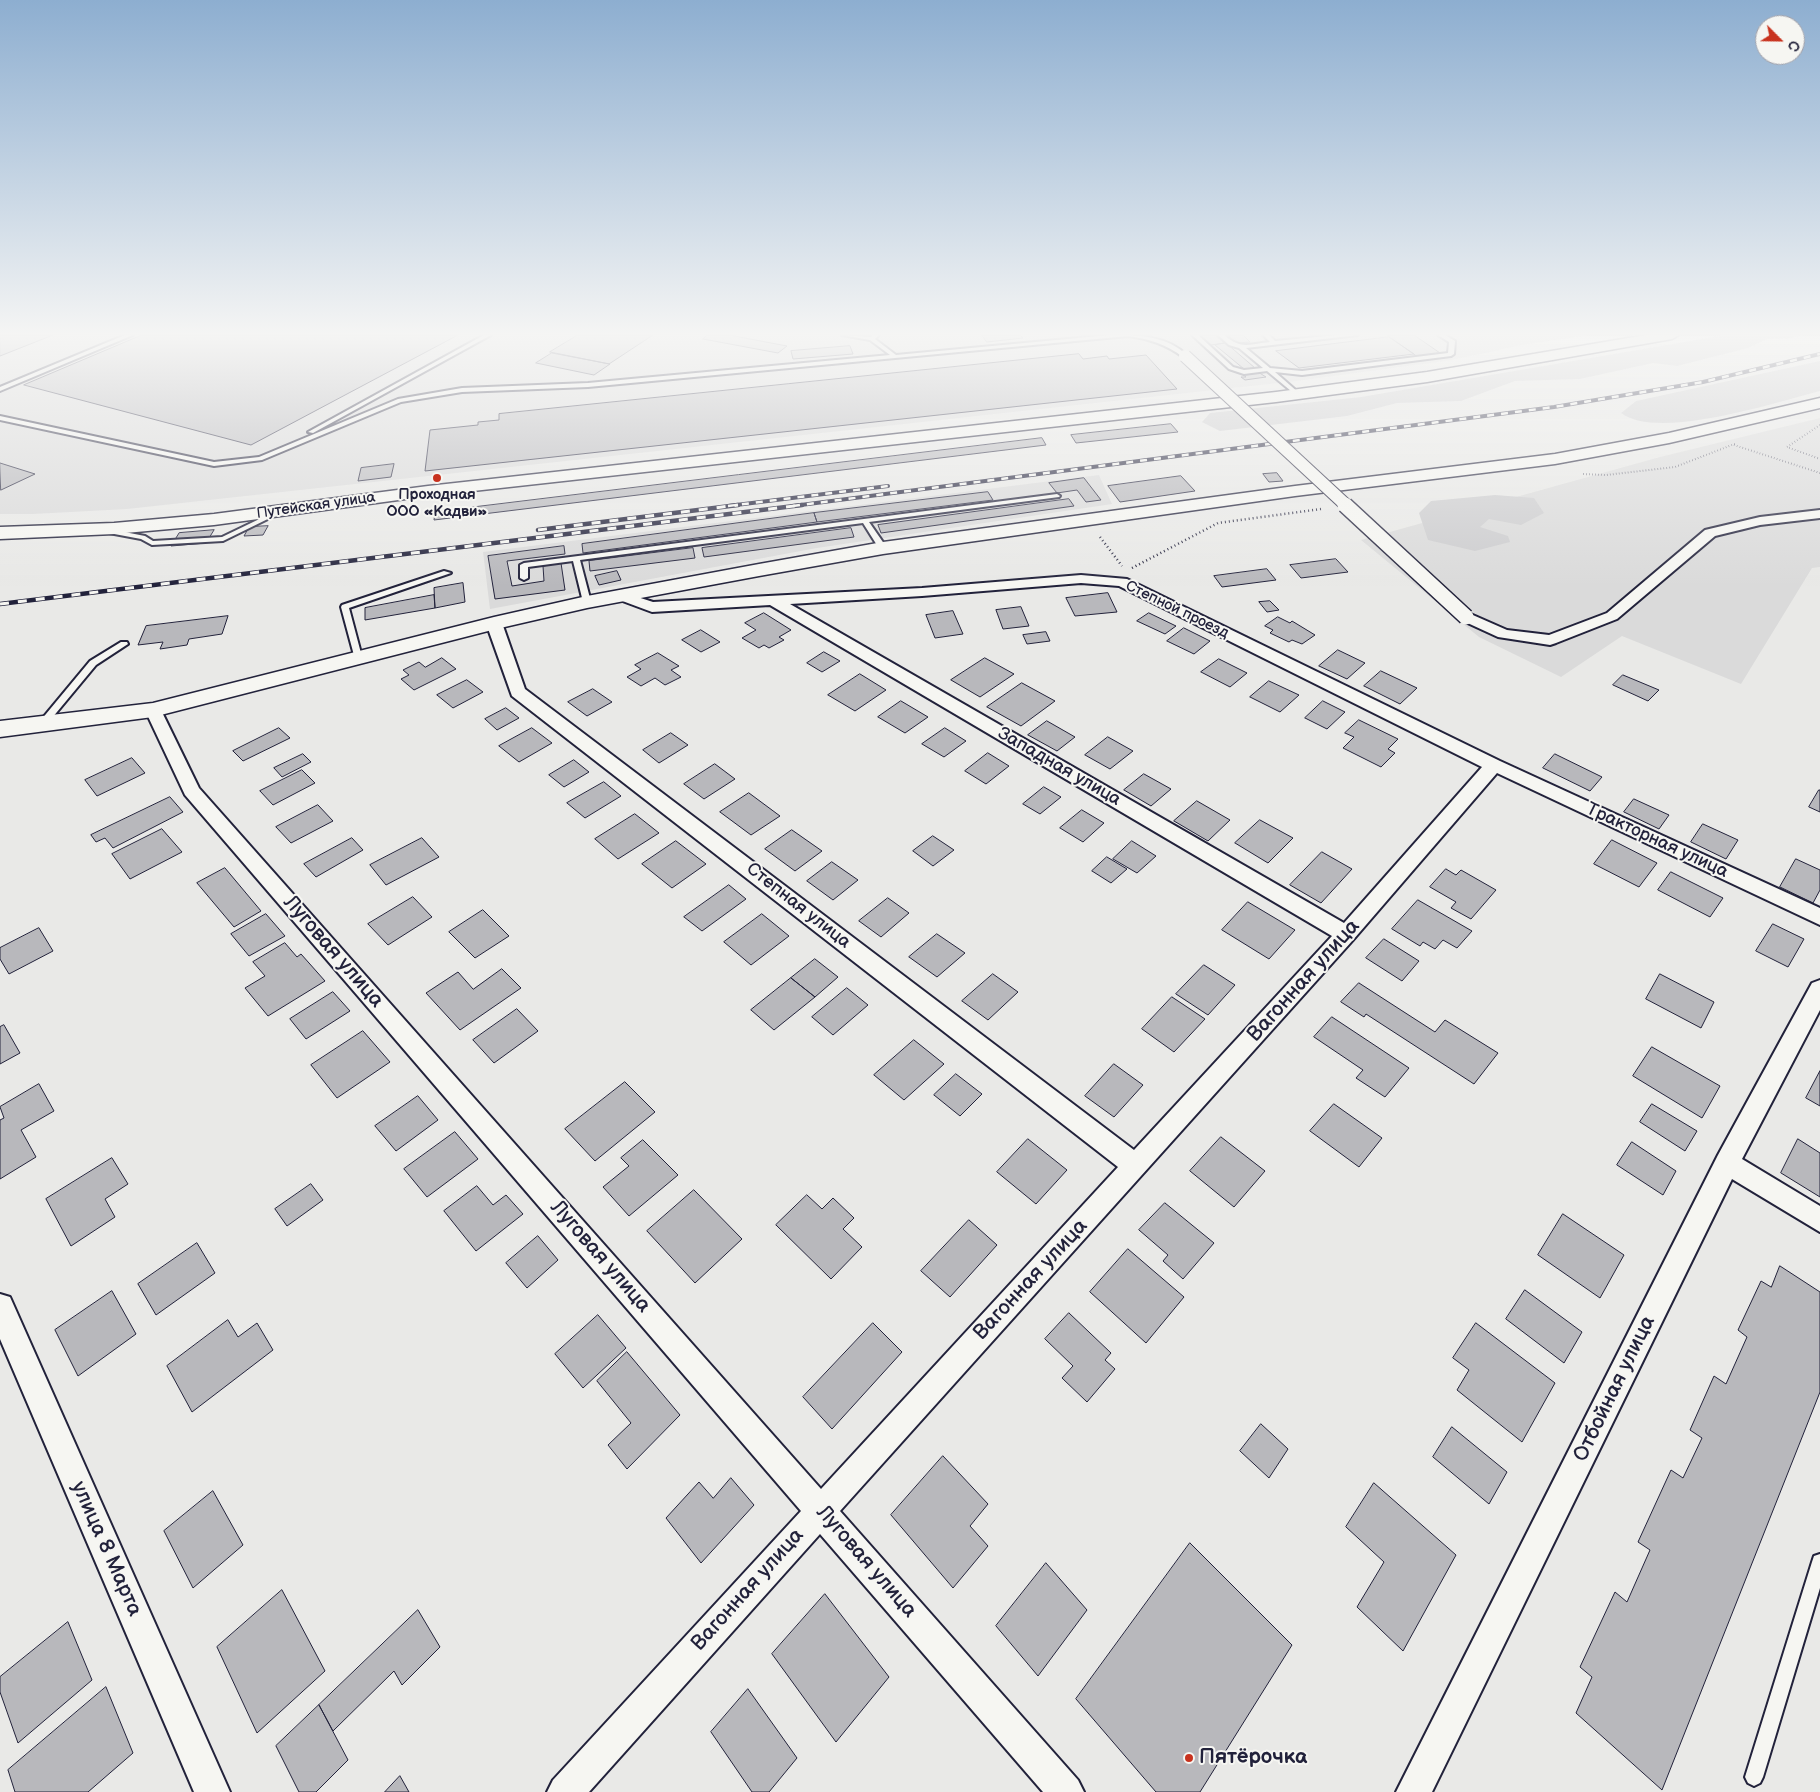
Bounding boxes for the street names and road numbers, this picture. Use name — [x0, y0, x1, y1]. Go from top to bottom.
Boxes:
street label: Путейская улица — [255, 489, 377, 523]
street label: Степной проезд — [1122, 577, 1232, 643]
street label: Западная улица — [994, 723, 1124, 811]
street label: Тракторная улица — [1583, 799, 1731, 883]
street label: Степная улица — [742, 859, 854, 953]
street label: Луговая улица — [277, 891, 389, 1013]
street label: Вагонная улица — [1242, 915, 1366, 1047]
street label: Луговая улица — [544, 1196, 656, 1318]
street label: Вагонная улица — [969, 1214, 1093, 1346]
street label: Отбойная улица — [1569, 1312, 1661, 1466]
street label: улица 8 Марта — [65, 1478, 147, 1620]
street label: Луговая улица — [810, 1501, 922, 1623]
street label: Вагонная улица — [686, 1524, 810, 1656]

